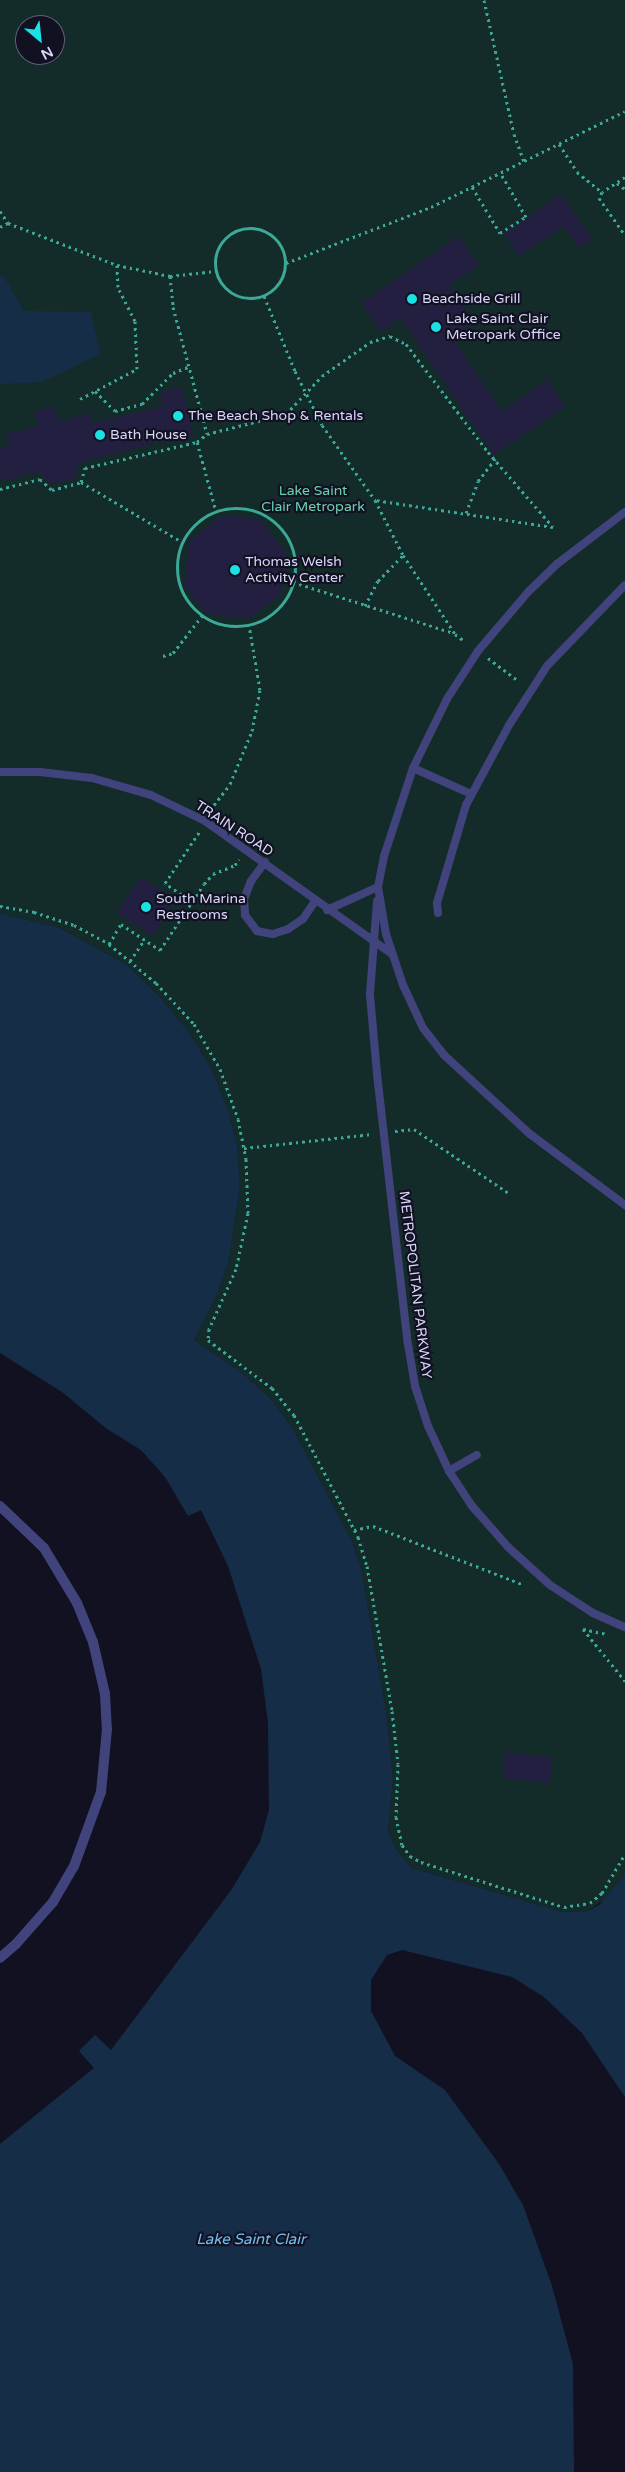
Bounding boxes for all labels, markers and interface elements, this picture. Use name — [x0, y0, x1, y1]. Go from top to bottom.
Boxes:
north arrow — [15, 15, 65, 65]
text: N — [38, 43, 56, 63]
place label: Beachside Grill — [422, 291, 520, 307]
marker: Beachside Grill — [406, 293, 418, 305]
place label: Lake Saint Clair Metropark Office — [446, 311, 561, 344]
marker: Lake Saint Clair Metropark Office — [430, 321, 442, 333]
place label: The Beach Shop & Rentals — [188, 408, 363, 424]
marker: The Beach Shop & Rentals — [172, 410, 184, 422]
place label: Bath House — [110, 427, 187, 443]
marker: Bath House — [94, 429, 106, 441]
park label: Lake Saint Clair Metropark — [261, 483, 365, 516]
place label: Thomas Welsh Activity Center — [245, 554, 343, 586]
marker: Thomas Welsh Activity Center — [229, 564, 241, 576]
street label: TRAIN ROAD — [192, 797, 276, 861]
place label: South Marina Restrooms — [156, 891, 246, 924]
marker: South Marina Restrooms — [140, 901, 152, 913]
street label: METROPOLITAN PARKWAY — [395, 1190, 435, 1380]
water label: Lake Saint Clair — [196, 2231, 306, 2249]

